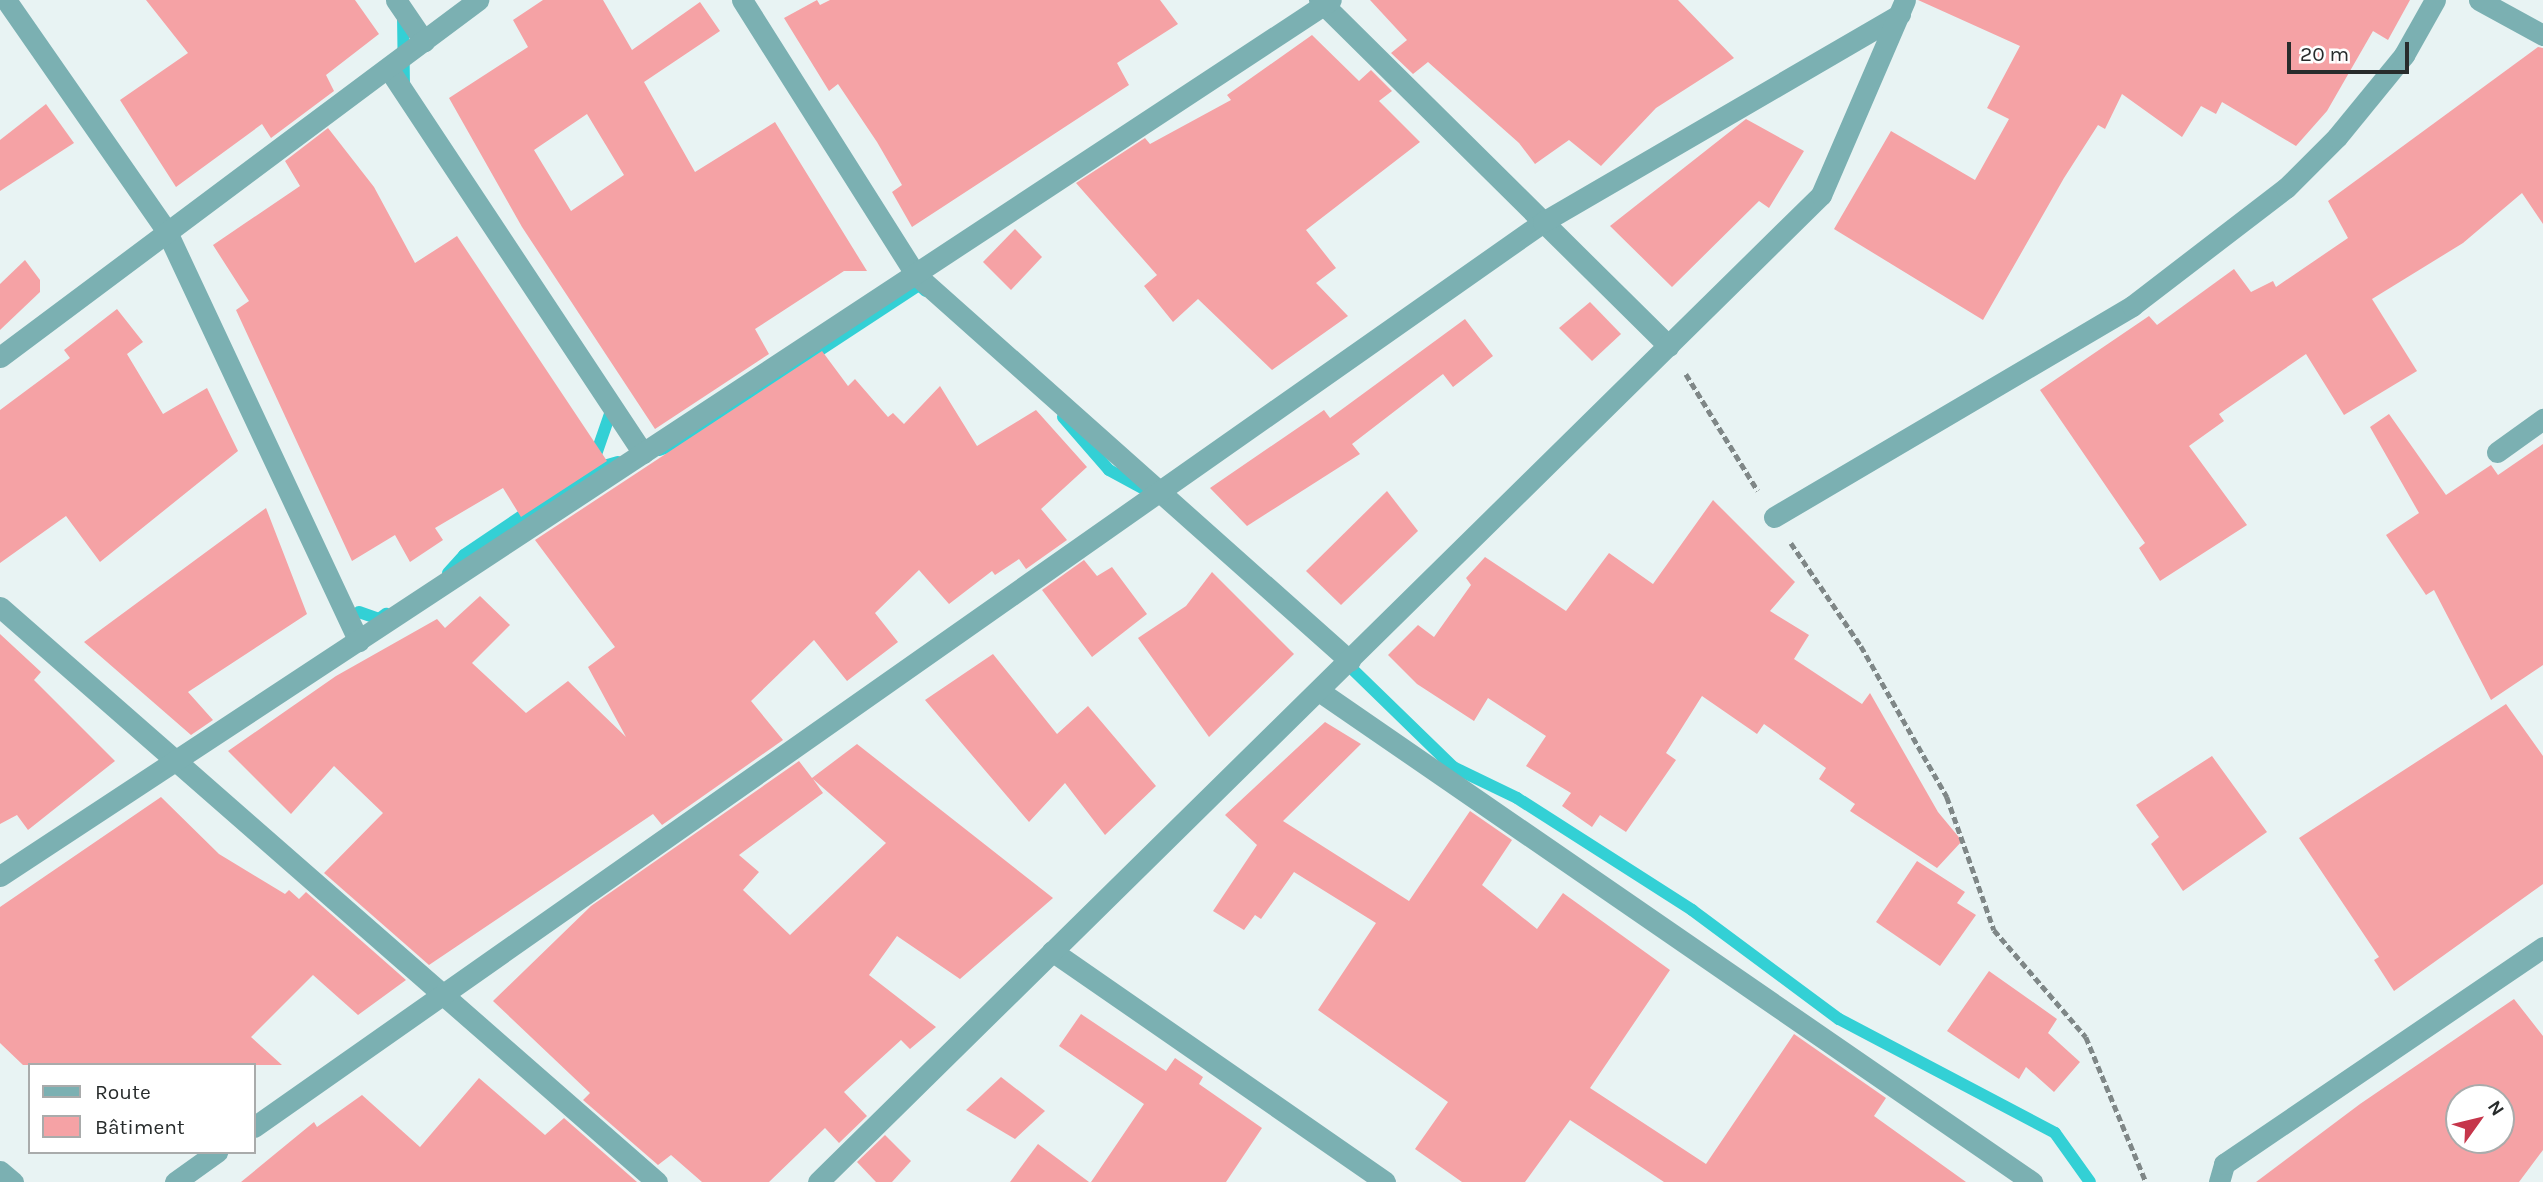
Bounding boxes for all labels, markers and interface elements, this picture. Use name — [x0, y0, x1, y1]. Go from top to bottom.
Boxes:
scale bar — [2291, 28, 2414, 72]
text: 20 m — [2300, 42, 2349, 66]
legend — [28, 1063, 256, 1154]
text: Route — [95, 1080, 151, 1104]
north arrow — [2445, 1084, 2515, 1154]
text: N — [2483, 1097, 2509, 1120]
text: Bâtiment — [95, 1115, 185, 1139]

